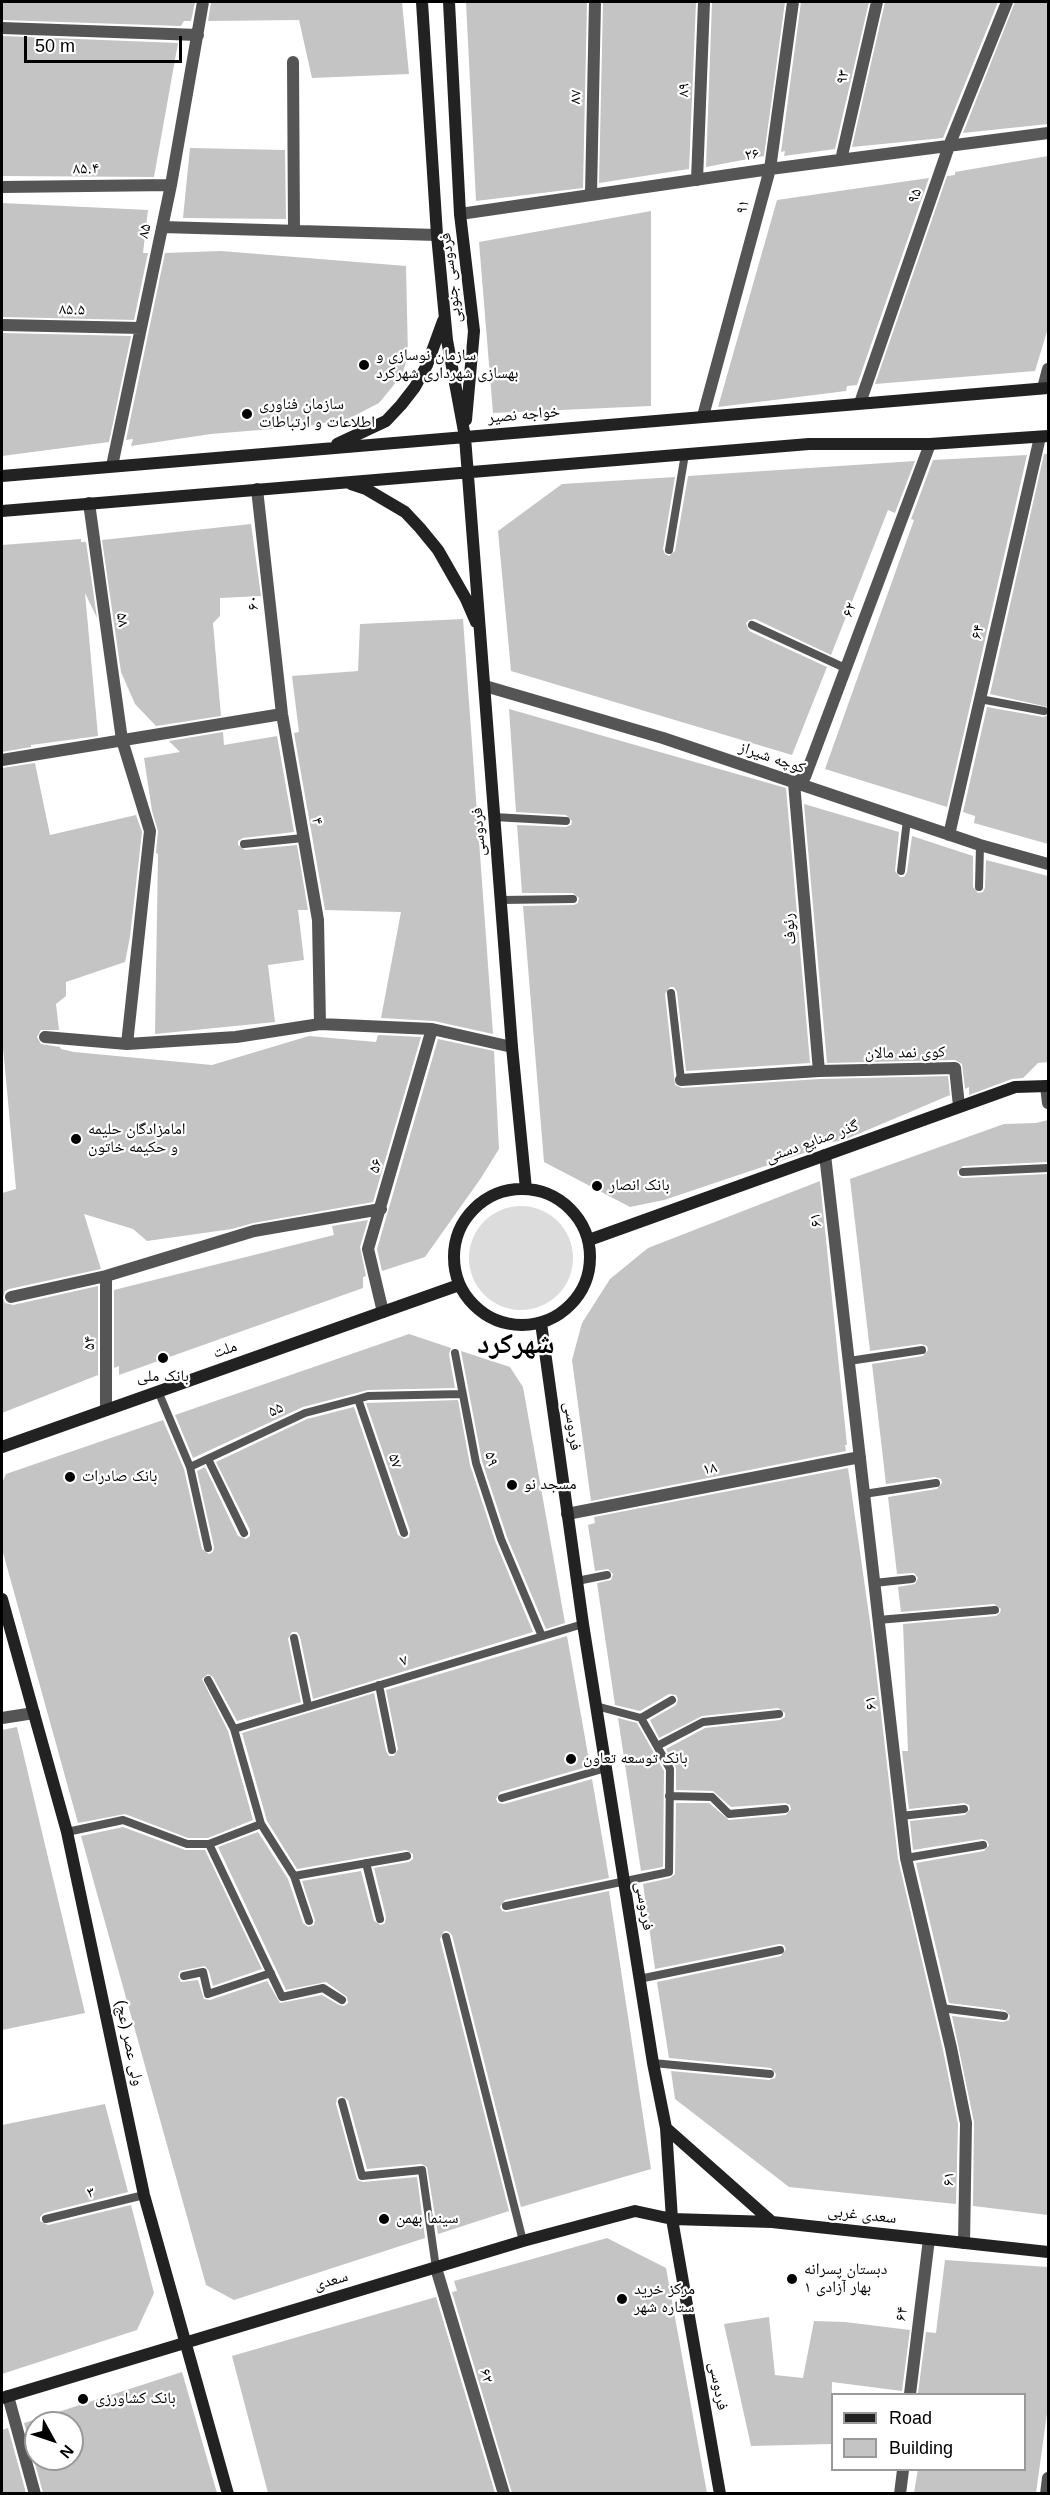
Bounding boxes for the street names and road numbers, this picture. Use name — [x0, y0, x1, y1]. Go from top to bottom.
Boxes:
street label: ۹۳ — [832, 68, 854, 86]
street label: ۸۹ — [674, 82, 694, 98]
street label: ۸۷ — [566, 90, 586, 104]
street label: ۲۶ — [744, 144, 760, 166]
street label: ۸۵.۴ — [73, 159, 99, 179]
street label: ۹۵ — [904, 186, 926, 206]
street label: ۹۱ — [732, 198, 754, 216]
street label: ۸۵ — [134, 222, 156, 240]
street label: فردوسی جنوبی — [436, 232, 466, 324]
street label: ۸۵.۵ — [59, 300, 85, 320]
street label: خواجه نصیر — [487, 402, 561, 428]
street label: ۶۰ — [243, 595, 263, 611]
street label: ۶۲ — [838, 600, 862, 620]
street label: ۵۸ — [111, 612, 133, 628]
street label: ۶۴ — [967, 623, 989, 641]
street label: کوچه شیراز — [736, 738, 808, 778]
street label: فردوسی — [468, 807, 490, 857]
street label: ۴ — [307, 816, 327, 826]
street label: رئوف — [779, 912, 801, 946]
street label: کوی نمد مالان — [865, 1043, 945, 1063]
street label: گذر صنایع دستی — [763, 1116, 861, 1168]
street label: ۵۶ — [365, 1156, 387, 1176]
street label: ۶۱ — [806, 1212, 826, 1228]
street label: ۵۴ — [80, 1336, 100, 1350]
street label: ملت — [210, 1337, 240, 1363]
street label: ۵۵ — [265, 1398, 287, 1422]
street label: فردوسی — [559, 1400, 585, 1452]
street label: ۵۹ — [480, 1450, 502, 1468]
street label: ۵۷ — [384, 1451, 406, 1471]
street label: ۱۸ — [701, 1458, 719, 1480]
street label: ۷ — [398, 1651, 410, 1671]
street label: ۶۱ — [861, 1695, 881, 1711]
street label: فردوسی — [631, 1880, 657, 1932]
street label: ولی عصر (عج) — [111, 1998, 147, 2088]
street label: ۶۱ — [939, 2172, 959, 2186]
street label: ۳ — [85, 2183, 97, 2203]
street label: سعدی غربی — [827, 2202, 897, 2228]
street label: سعدی — [312, 2267, 350, 2295]
street label: ۶۴ — [891, 2306, 913, 2322]
street label: فردوسی — [704, 2360, 732, 2412]
street label: ۶۲ — [475, 2366, 497, 2386]

